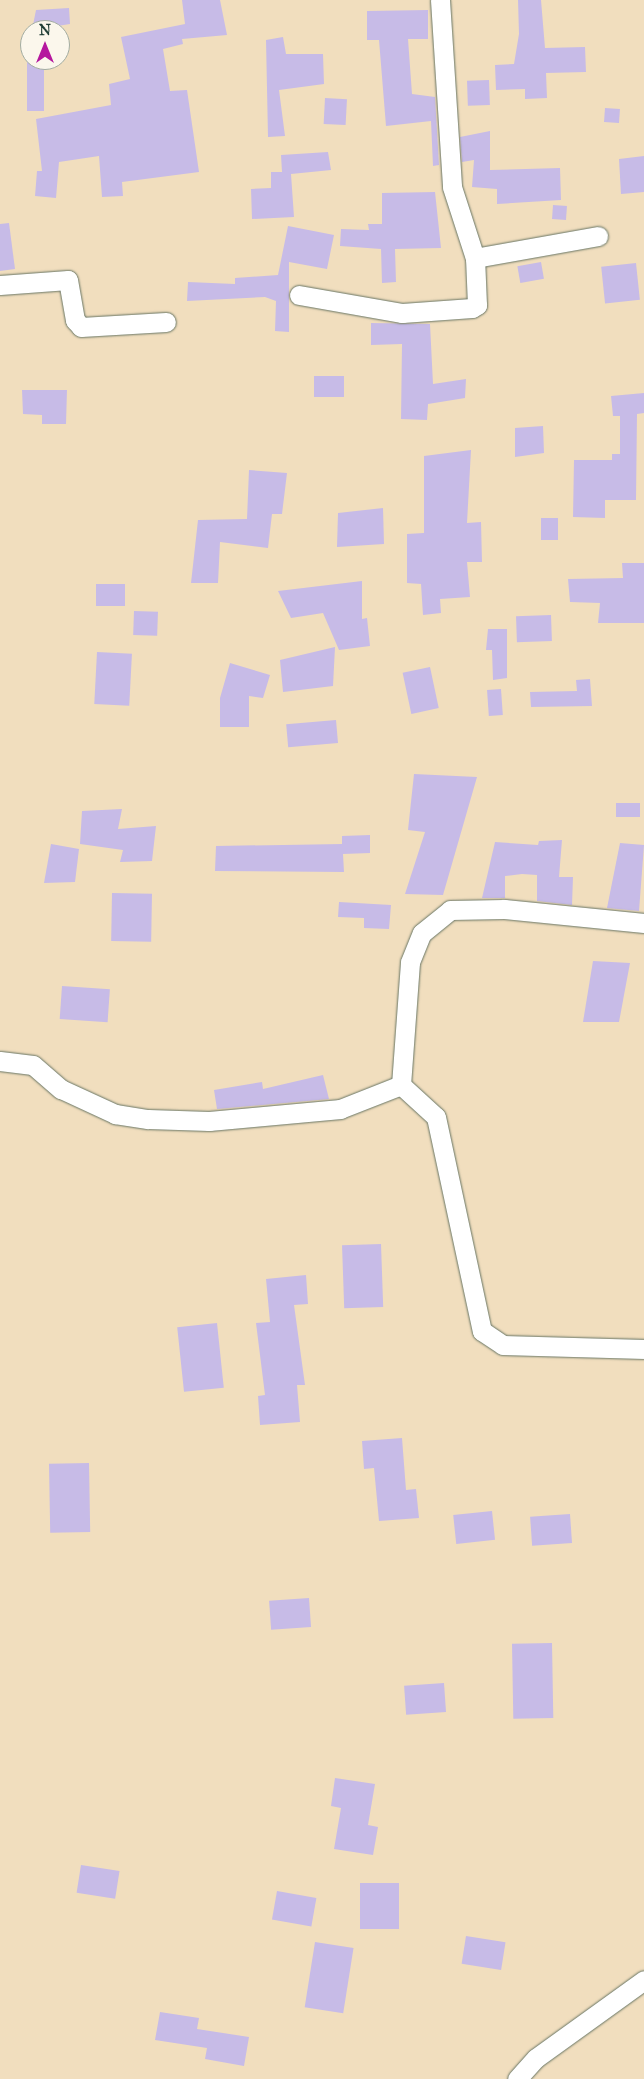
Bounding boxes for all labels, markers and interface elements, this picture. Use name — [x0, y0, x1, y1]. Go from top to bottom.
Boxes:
north arrow — [20, 20, 70, 70]
text: N — [39, 22, 51, 39]

